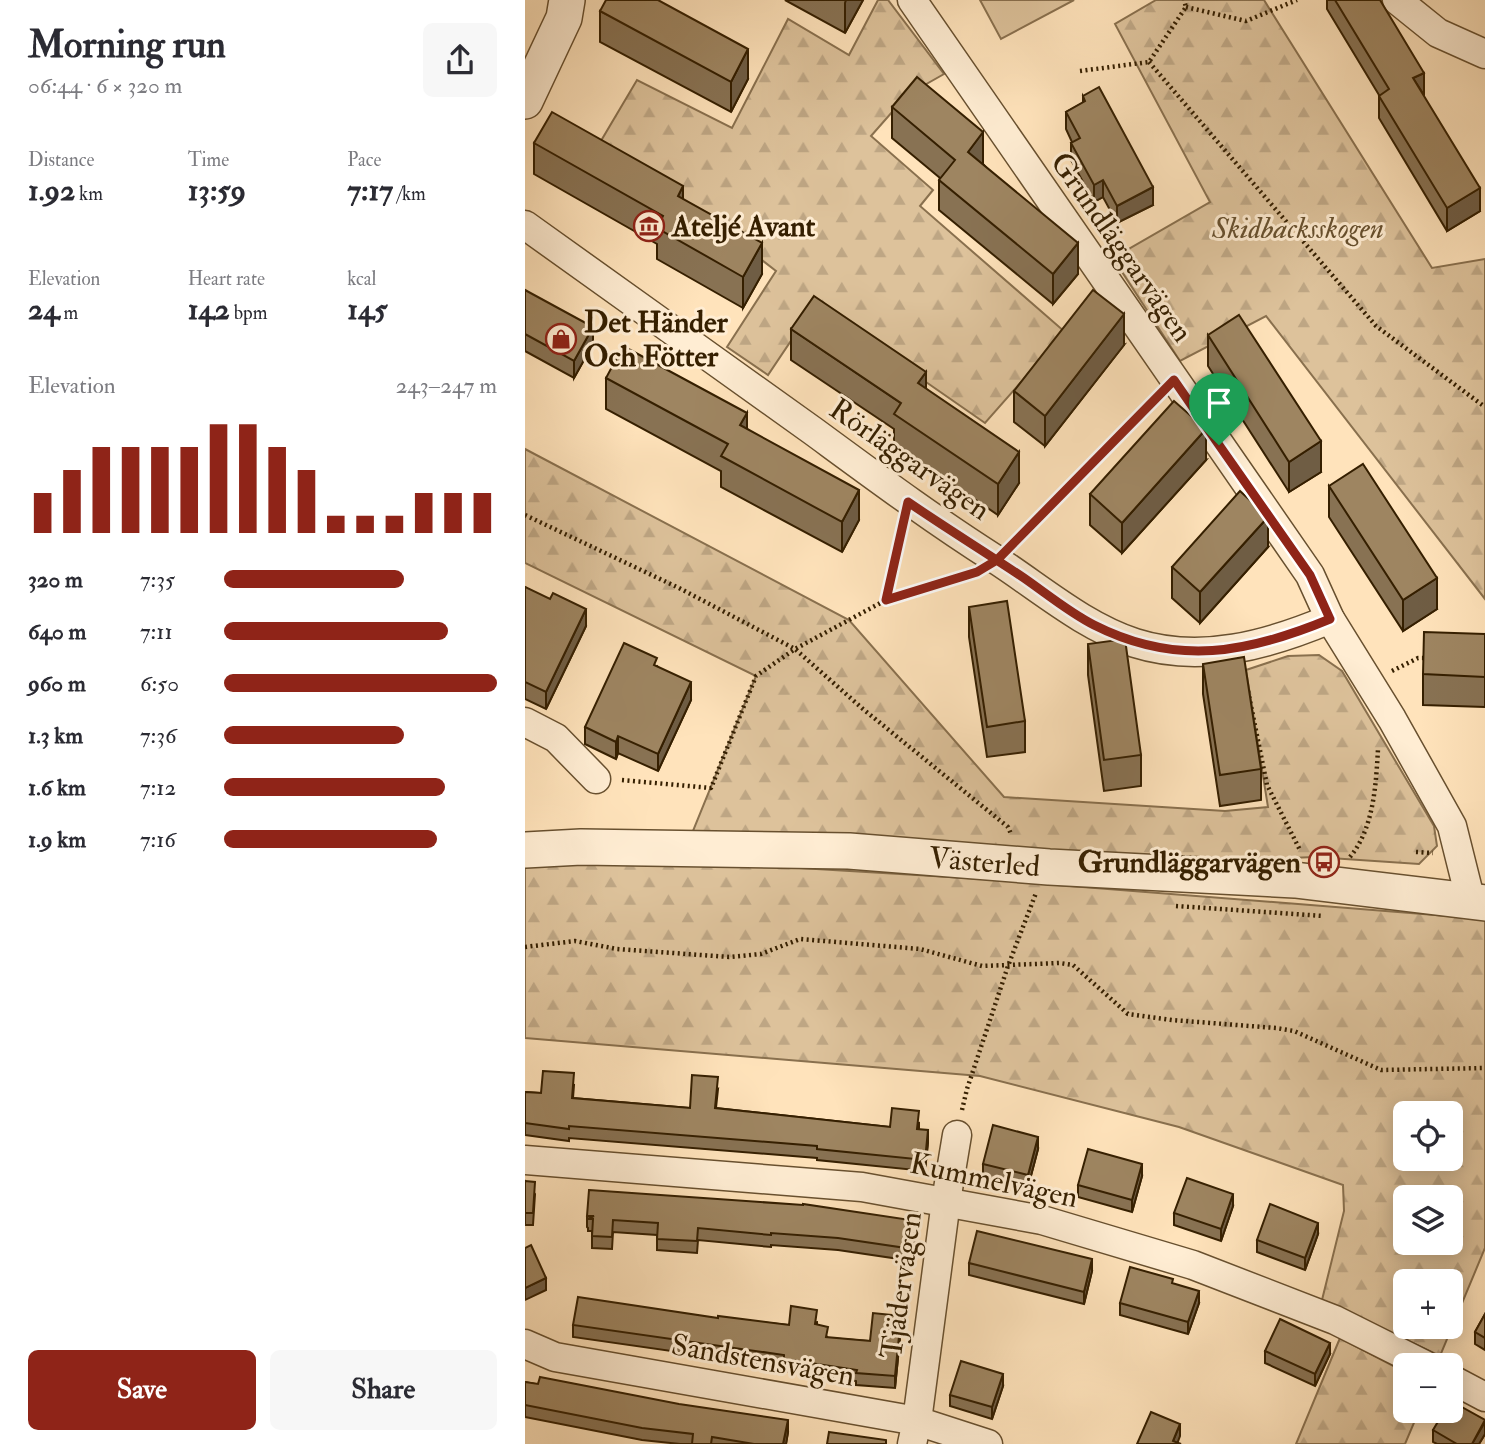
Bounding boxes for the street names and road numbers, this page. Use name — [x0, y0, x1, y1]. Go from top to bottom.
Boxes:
street label: Grundläggarvägen — [1042, 145, 1201, 349]
street label: Rörläggarvägen — [822, 390, 997, 528]
street label: Västerled — [927, 839, 1042, 885]
street label: Kummelvägen — [907, 1145, 1081, 1216]
street label: Tjädervägen — [873, 1209, 930, 1361]
street label: Sandstensvägen — [668, 1326, 857, 1395]

